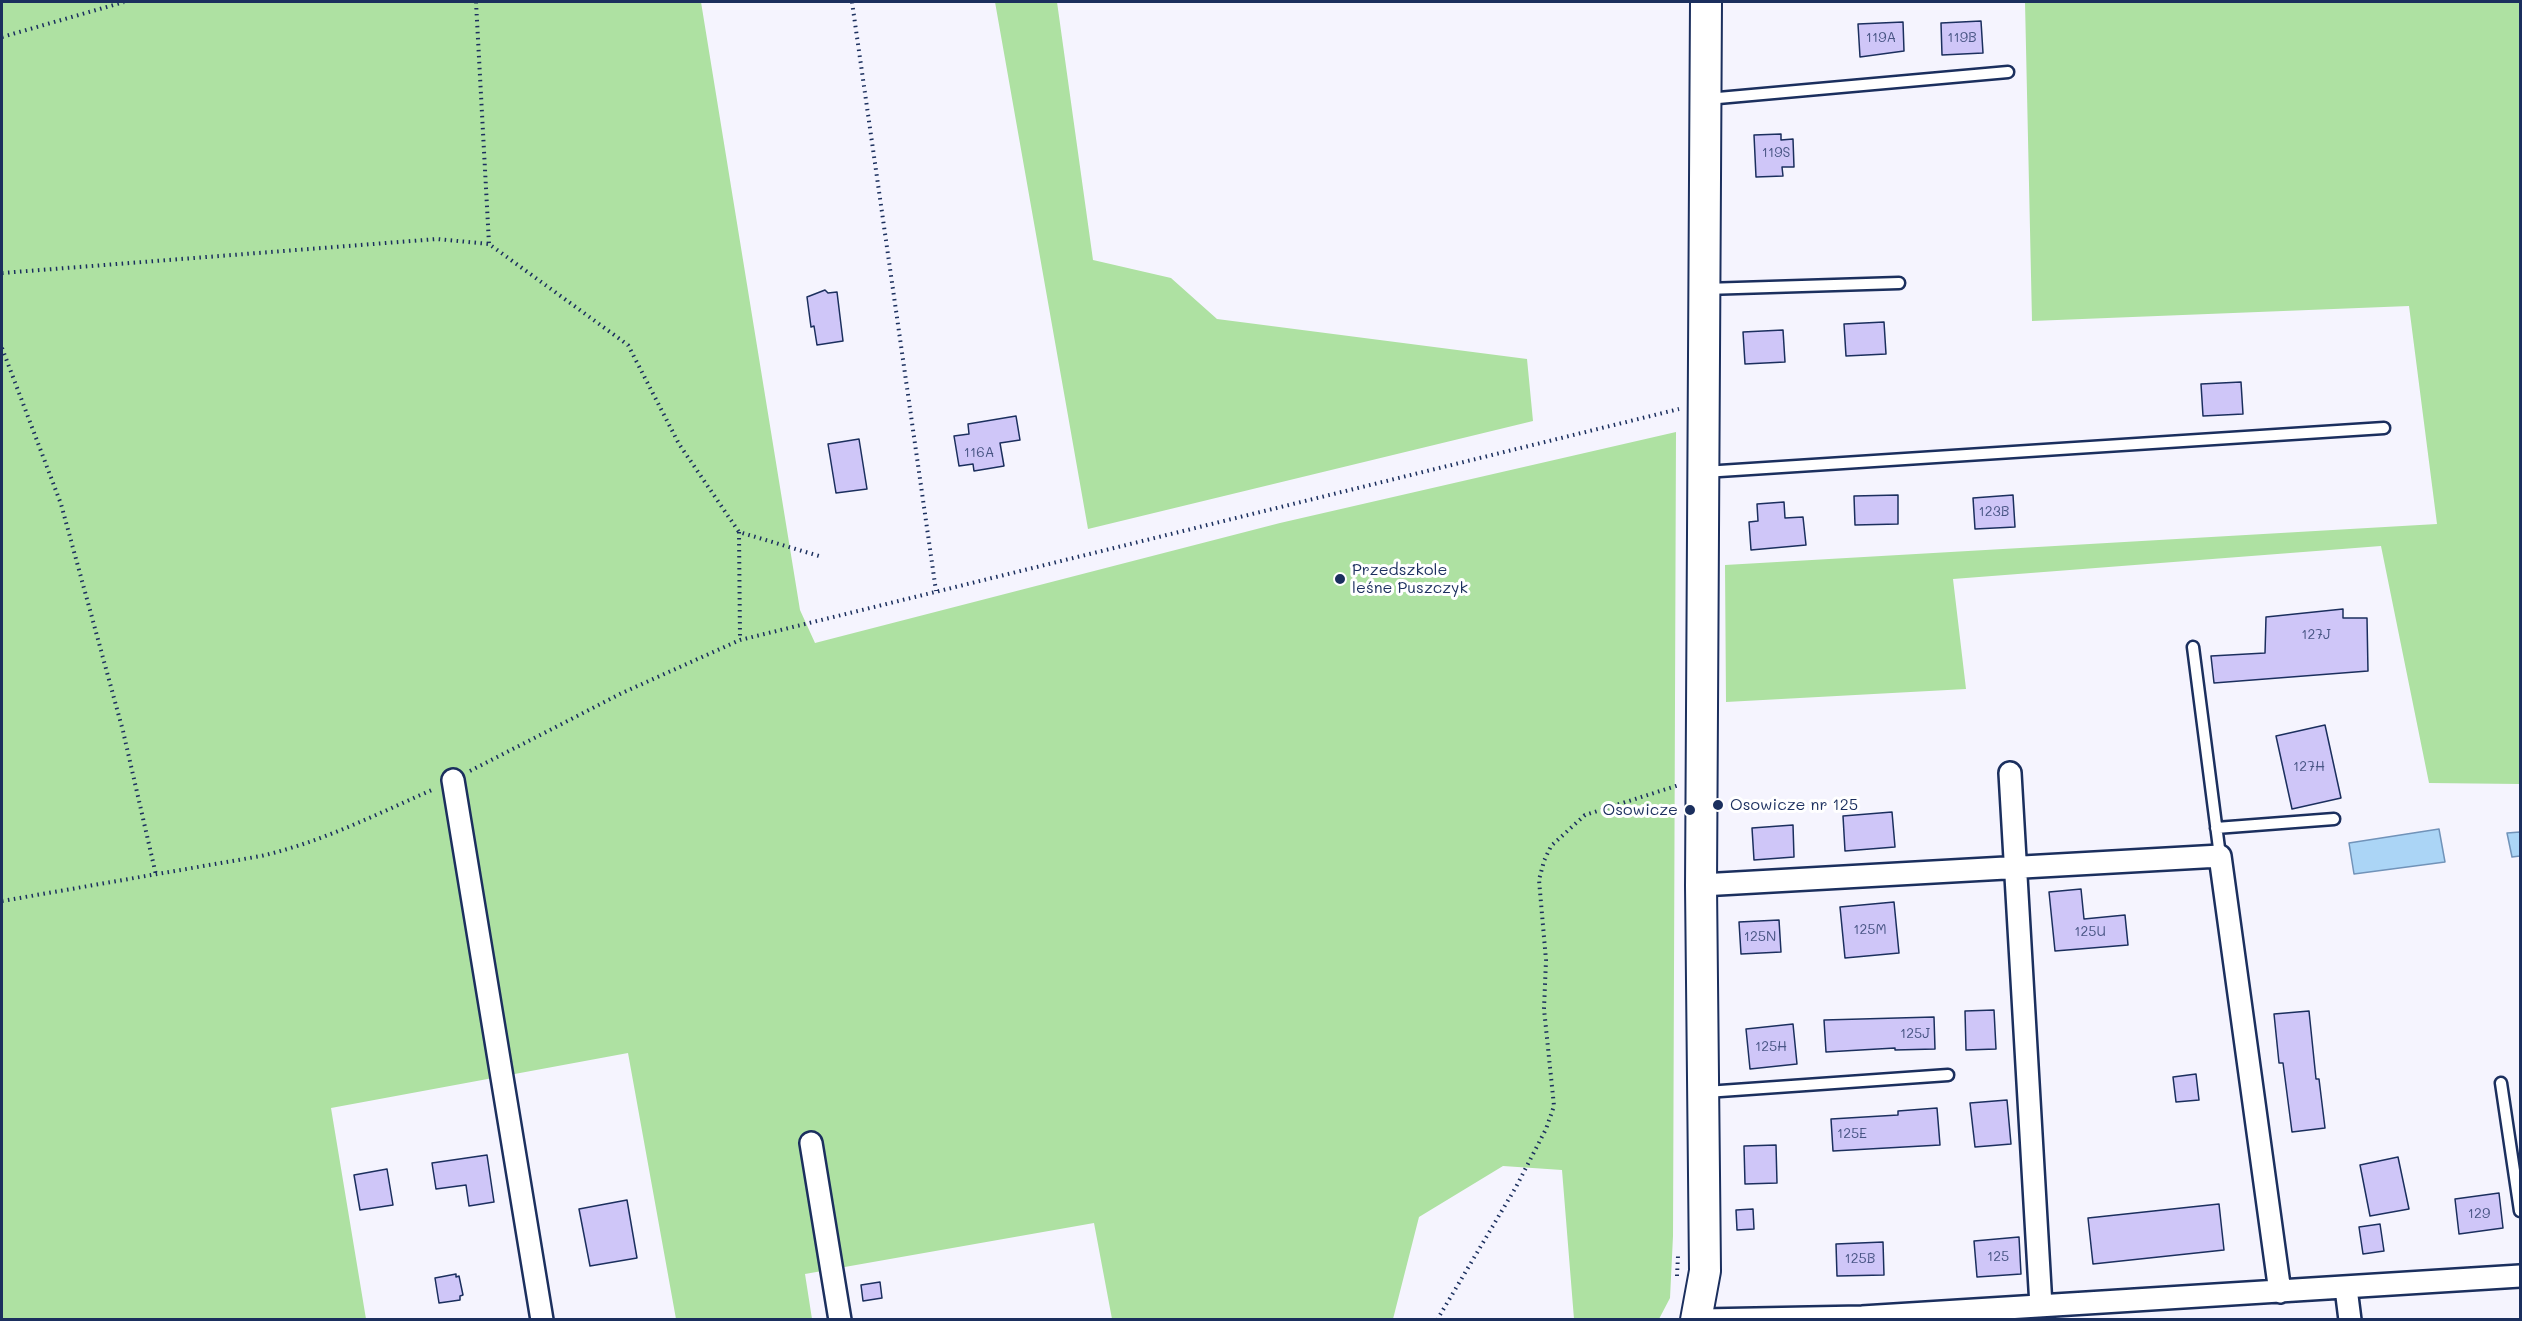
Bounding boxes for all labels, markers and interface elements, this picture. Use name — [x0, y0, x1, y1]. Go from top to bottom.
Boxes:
house number: 119A — [1866, 30, 1896, 46]
house number: 119B — [1947, 30, 1977, 46]
house number: 119S — [1762, 145, 1790, 161]
house number: 116A — [964, 445, 994, 461]
house number: 123B — [1979, 504, 2009, 520]
place label: Przedszkole leśne Puszczyk — [1352, 560, 1468, 598]
marker: Przedszkole leśne Puszczyk — [1333, 572, 1347, 586]
house number: 127J — [2301, 627, 2331, 643]
house number: 127H — [2293, 759, 2325, 775]
place label: Osowicze nr 125 — [1730, 795, 1858, 815]
marker: Osowicze nr 125 — [1711, 798, 1725, 812]
place label: Osowicze — [1603, 800, 1678, 820]
marker: Osowicze — [1683, 803, 1697, 817]
house number: 125M — [1853, 922, 1887, 938]
house number: 125U — [2074, 924, 2106, 940]
house number: 125N — [1744, 929, 1776, 945]
house number: 125J — [1900, 1026, 1930, 1042]
house number: 125H — [1755, 1039, 1787, 1055]
house number: 125E — [1837, 1126, 1867, 1142]
house number: 129 — [2468, 1206, 2490, 1222]
house number: 125 — [1987, 1249, 2009, 1265]
house number: 125B — [1845, 1251, 1875, 1267]

